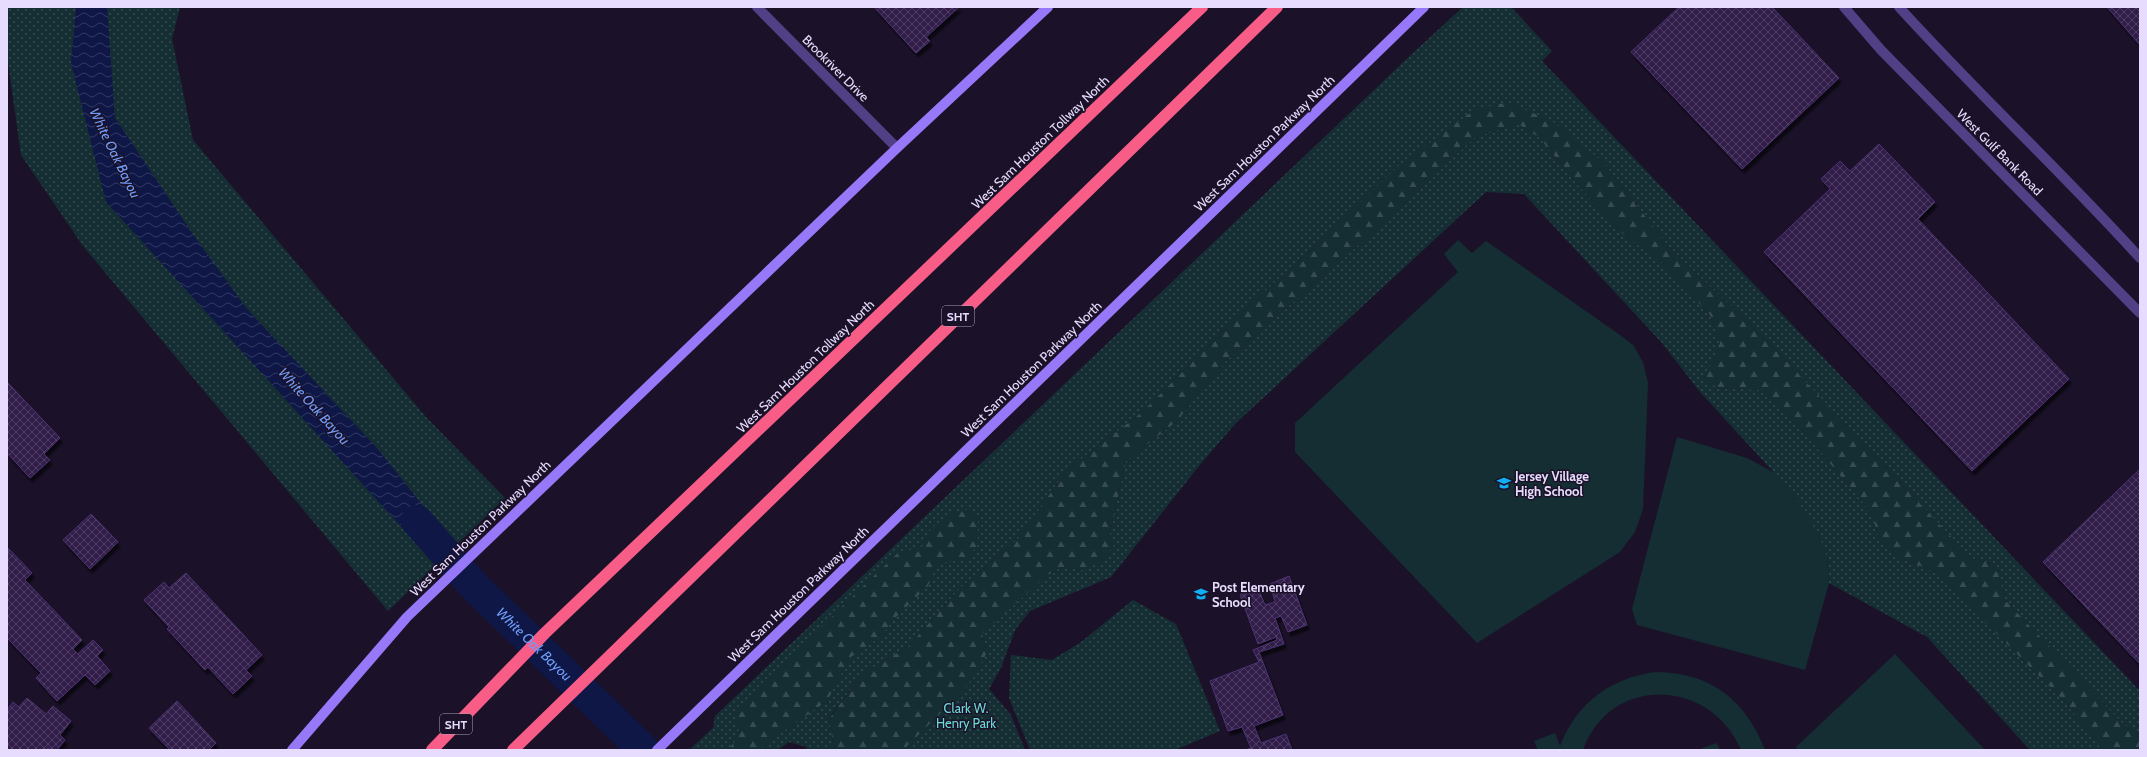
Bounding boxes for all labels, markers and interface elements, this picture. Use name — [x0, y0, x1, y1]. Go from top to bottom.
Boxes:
street label: Brookriver Drive — [799, 31, 873, 105]
street label: West Sam Houston Tollway North — [968, 72, 1112, 212]
street label: West Sam Houston Parkway North — [1190, 72, 1338, 214]
water label: White Oak Bayou — [85, 105, 145, 201]
street label: West Gulf Bank Road — [1954, 106, 2046, 198]
street label: West Sam Houston Tollway North — [733, 296, 877, 436]
street label: West Sam Houston Parkway North — [957, 298, 1105, 440]
road number: SHT — [942, 306, 974, 326]
water label: White Oak Bayou — [274, 364, 354, 449]
street label: West Sam Houston Parkway North — [406, 457, 554, 599]
place label: Jersey Village High School — [1514, 468, 1589, 499]
school or university icon: Jersey Village High School — [1496, 475, 1512, 491]
street label: West Sam Houston Parkway North — [724, 523, 872, 665]
place label: Post Elementary School — [1212, 579, 1305, 610]
school or university icon: Post Elementary School — [1193, 586, 1209, 602]
water label: White Oak Bayou — [493, 603, 576, 685]
park label: Clark W. Henry Park — [936, 700, 996, 731]
road number: SHT — [440, 714, 472, 734]

